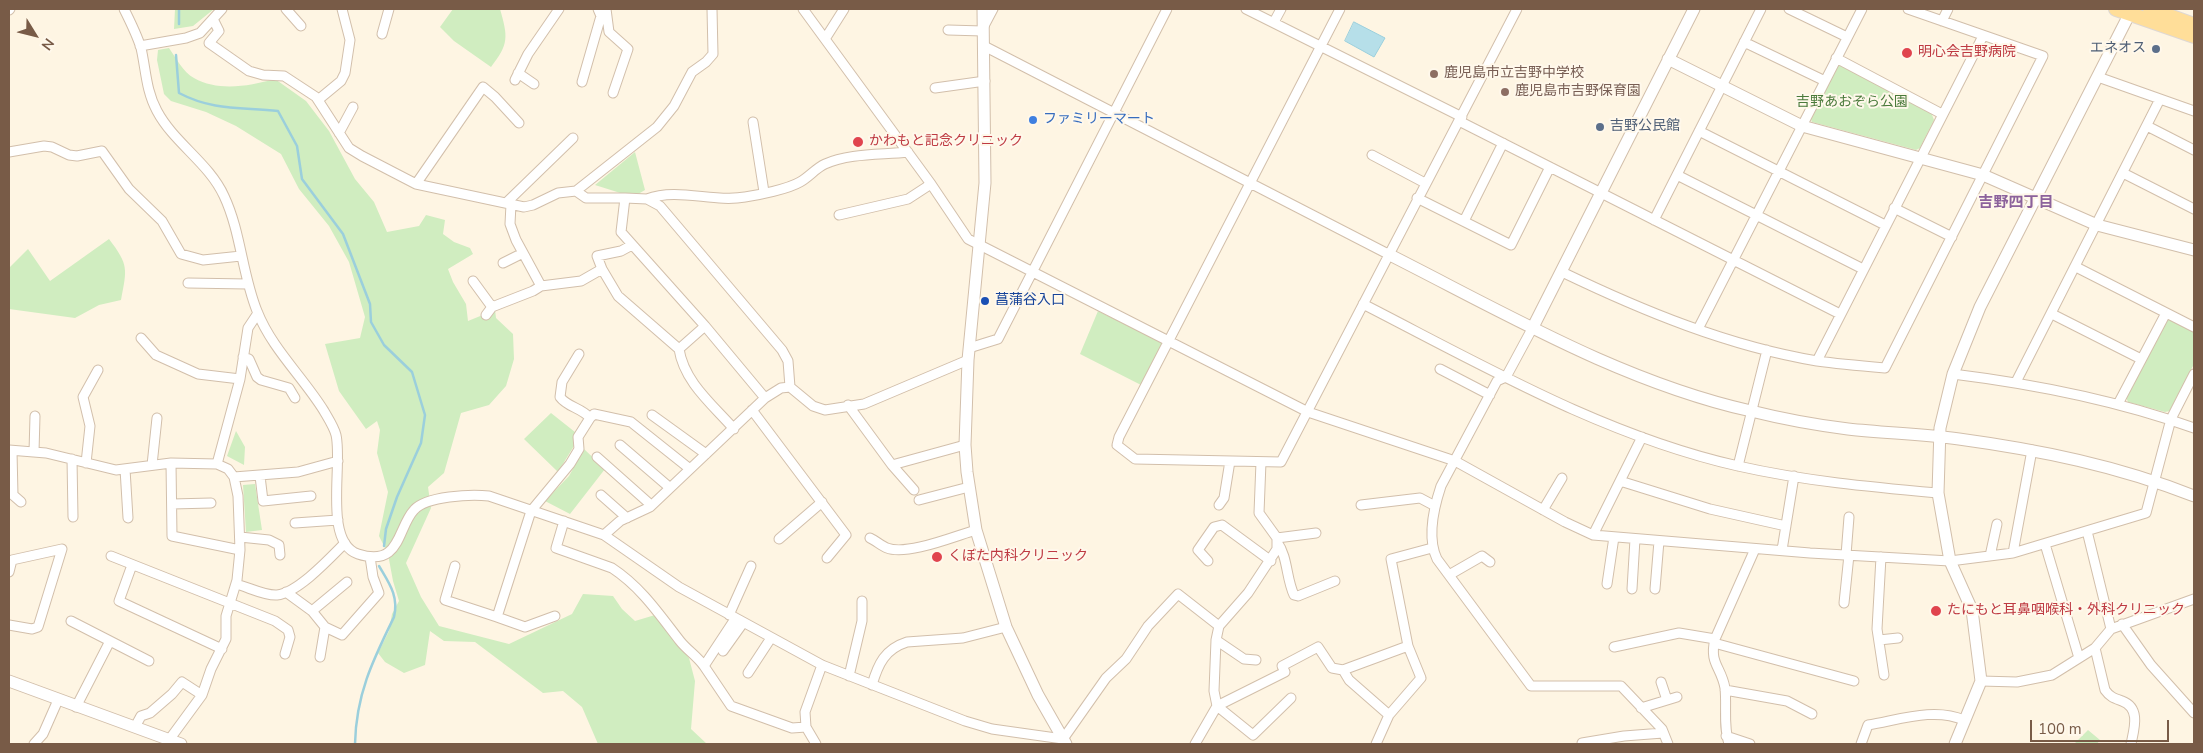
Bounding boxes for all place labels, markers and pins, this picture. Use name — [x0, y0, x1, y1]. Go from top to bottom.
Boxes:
place label: エネオス — [2090, 41, 2146, 57]
marker: エネオス — [2150, 43, 2162, 55]
place label: 明心会吉野病院 — [1918, 45, 2016, 61]
marker: 明心会吉野病院 — [1900, 46, 1914, 60]
place label: 鹿児島市立吉野中学校 — [1444, 66, 1584, 82]
marker: 鹿児島市立吉野中学校 — [1428, 68, 1440, 80]
place label: 鹿児島市吉野保育園 — [1515, 84, 1641, 100]
marker: 鹿児島市吉野保育園 — [1499, 86, 1511, 98]
place label: ファミリーマート — [1043, 112, 1155, 128]
marker: ファミリーマート — [1027, 114, 1039, 126]
place label: 吉野公民館 — [1610, 119, 1680, 135]
marker: 吉野公民館 — [1594, 121, 1606, 133]
place label: かわもと記念クリニック — [869, 134, 1023, 150]
marker: かわもと記念クリニック — [851, 135, 865, 149]
place label: 菖蒲谷入口 — [995, 293, 1065, 309]
marker: 菖蒲谷入口 — [979, 295, 991, 307]
place label: くぼた内科クリニック — [948, 549, 1088, 565]
marker: くぼた内科クリニック — [930, 550, 944, 564]
place label: たにもと耳鼻咽喉科・外科クリニック — [1947, 603, 2185, 619]
marker: たにもと耳鼻咽喉科・外科クリニック — [1929, 604, 1943, 618]

